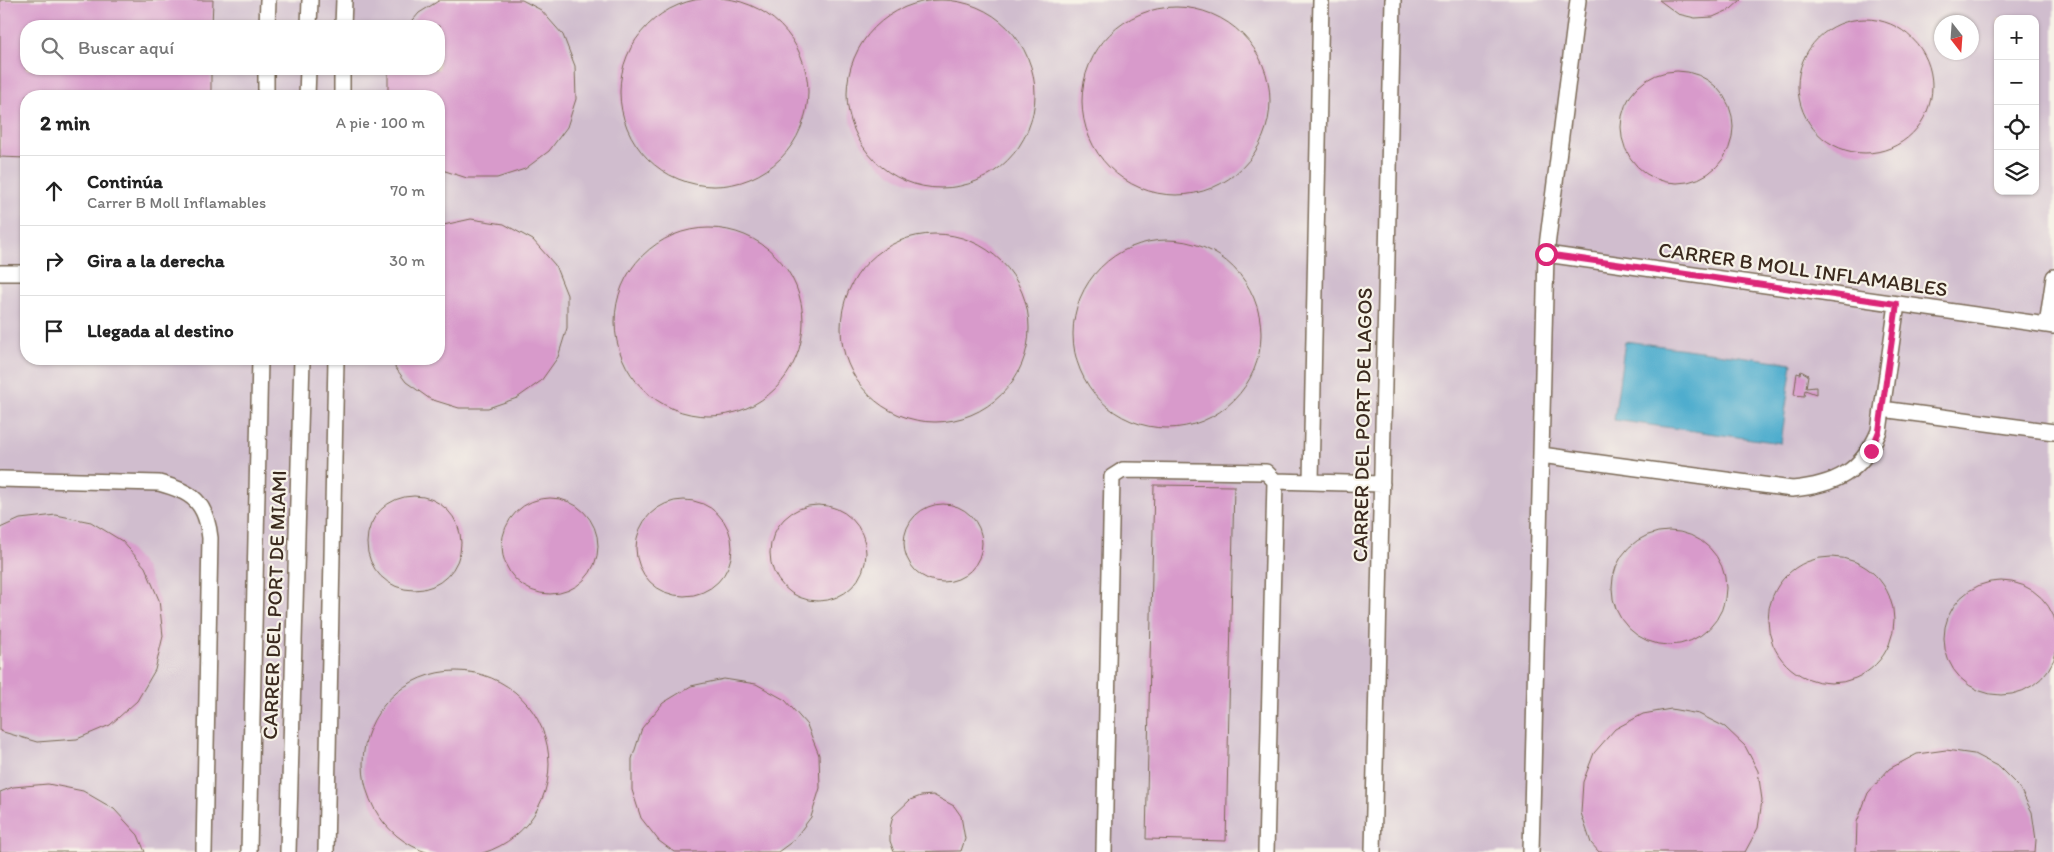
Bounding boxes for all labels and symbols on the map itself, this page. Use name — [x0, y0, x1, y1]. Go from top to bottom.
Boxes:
north arrow — [1934, 15, 1979, 60]
street label: CARRER B MOLL INFLAMABLES — [1657, 236, 1949, 302]
route start — [1535, 243, 1558, 266]
street label: CARRER DEL PORT DE LAGOS — [1347, 287, 1377, 563]
route end — [1860, 440, 1883, 463]
street label: CARRER DEL PORT DE MIAMI — [257, 470, 291, 740]

